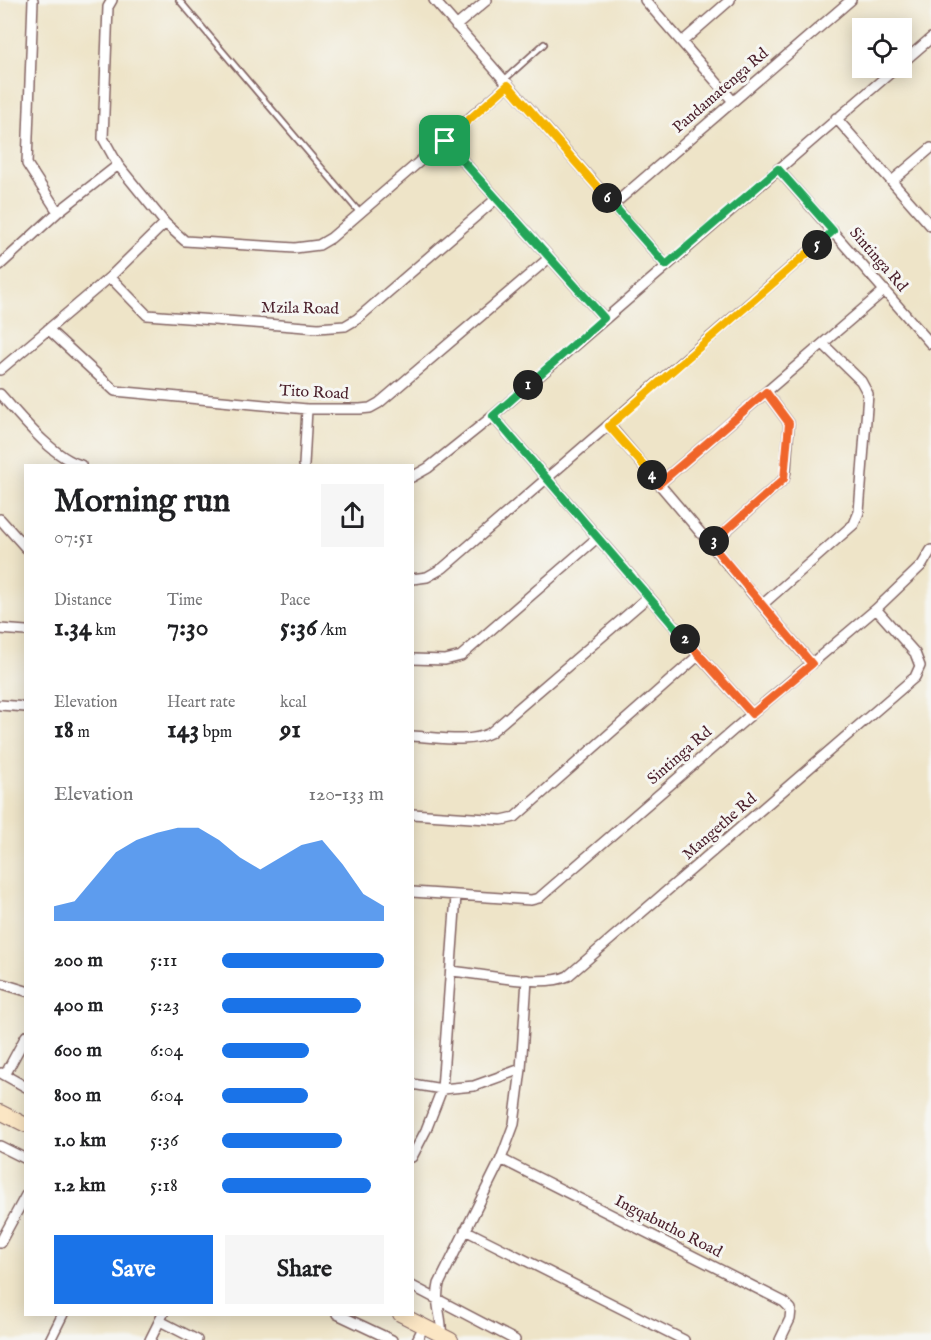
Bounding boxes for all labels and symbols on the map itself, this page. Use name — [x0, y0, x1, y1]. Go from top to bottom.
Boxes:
street label: Pandamatenga Rd — [669, 44, 773, 138]
pin — [419, 115, 470, 166]
pin: 6 — [592, 183, 622, 213]
street label: Sintinga Rd — [845, 224, 912, 297]
pin: 5 — [802, 230, 832, 260]
street label: Mzila Road — [261, 298, 339, 320]
pin: 1 — [513, 370, 543, 400]
street label: Tito Road — [279, 381, 350, 405]
pin: 4 — [637, 460, 667, 490]
pin: 3 — [699, 526, 729, 556]
pin: 2 — [670, 624, 700, 654]
street label: Sintinga Rd — [644, 722, 717, 789]
street label: Mangethe Rd — [679, 789, 762, 865]
street label: Ingqabutho Road — [611, 1191, 726, 1263]

